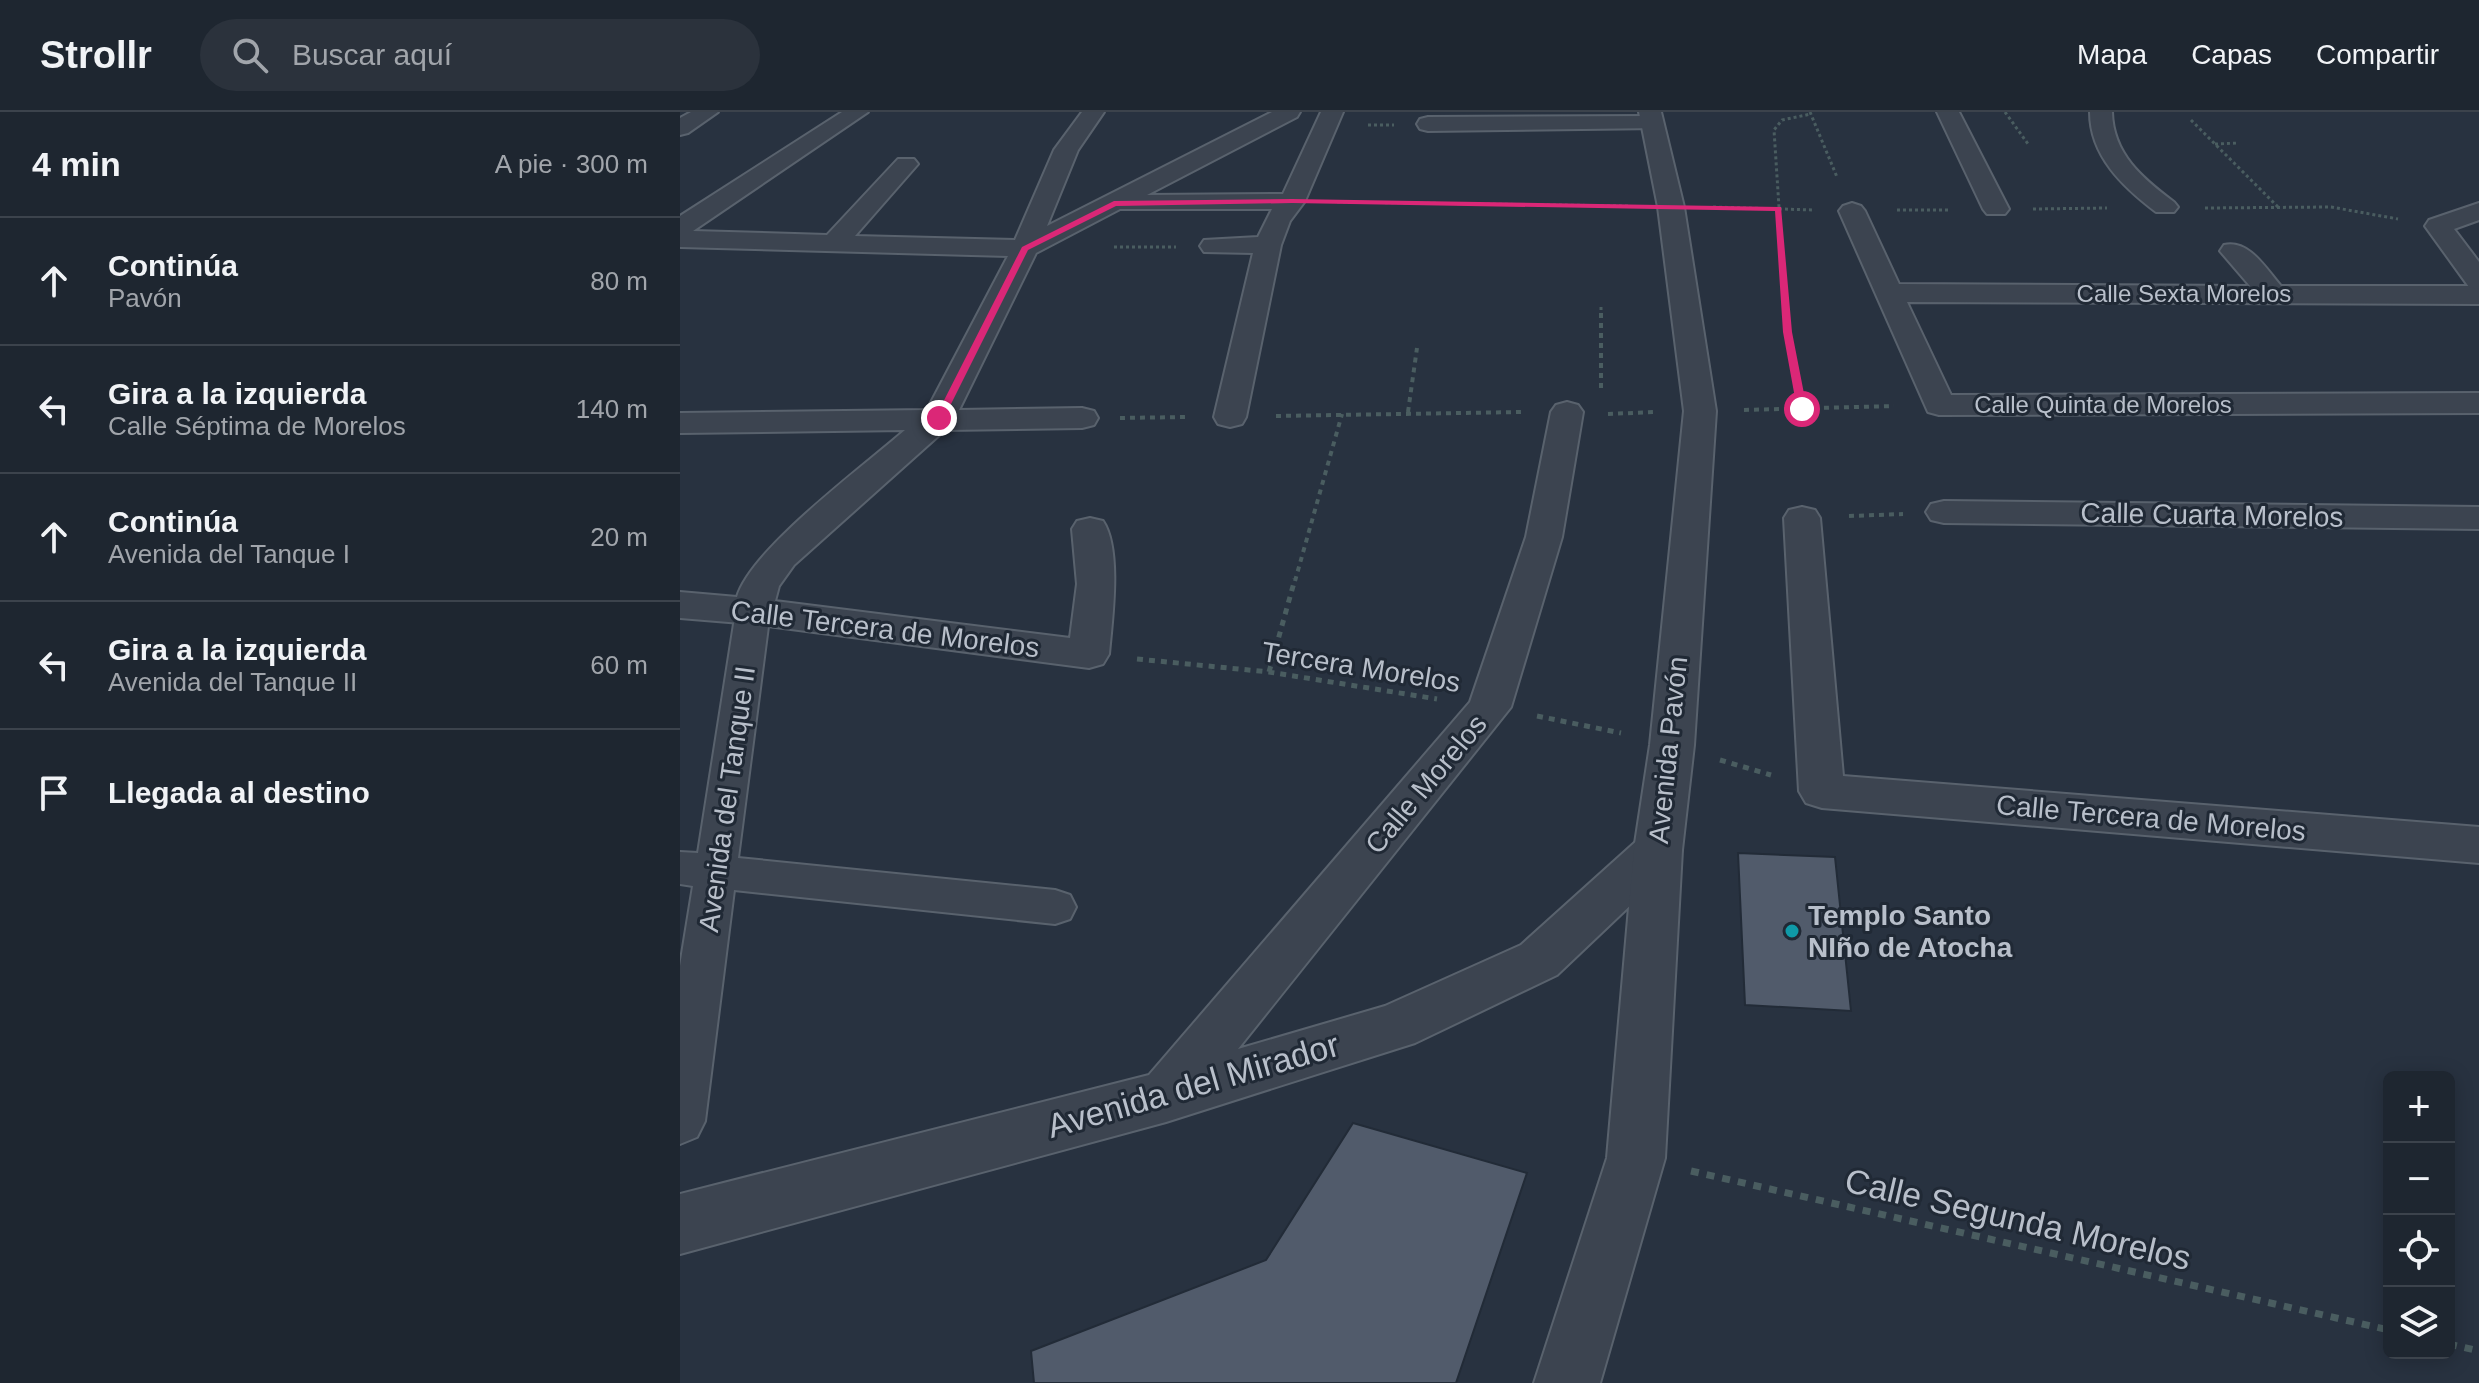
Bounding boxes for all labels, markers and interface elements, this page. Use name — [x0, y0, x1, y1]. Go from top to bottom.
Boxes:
search box — [200, 19, 760, 91]
icon: search — [228, 33, 272, 77]
text: Strollr — [40, 34, 152, 76]
text: Buscar aquí — [292, 38, 452, 71]
text: Mapa — [2077, 39, 2147, 70]
text: Capas — [2191, 39, 2272, 70]
text: Compartir — [2316, 39, 2439, 70]
text: 4 min — [32, 145, 121, 183]
text: A pie · 300 m — [495, 149, 648, 179]
text: Continúa — [108, 249, 238, 282]
icon: ahead — [32, 259, 76, 303]
text: 80 m — [590, 266, 648, 296]
street label: Calle Sexta Morelos — [2077, 280, 2291, 307]
text: Pavón — [108, 283, 182, 313]
text: Gira a la izquierda — [108, 377, 366, 410]
icon: left — [32, 387, 76, 431]
route start — [1784, 391, 1820, 427]
street label: Calle Quinta de Morelos — [1974, 391, 2232, 418]
text: 140 m — [576, 394, 648, 424]
route end — [921, 400, 957, 436]
text: Calle Séptima de Morelos — [108, 411, 406, 441]
street label: Calle Cuarta Morelos — [2080, 497, 2344, 533]
text: Continúa — [108, 505, 238, 538]
icon: ahead — [32, 515, 76, 559]
text: 20 m — [590, 522, 648, 552]
text: Avenida del Tanque I — [108, 539, 350, 569]
street label: Calle Tercera de Morelos — [729, 595, 1041, 663]
text: Gira a la izquierda — [108, 633, 366, 666]
street label: Tercera Morelos — [1259, 636, 1463, 698]
icon: left — [32, 643, 76, 687]
text: 60 m — [590, 650, 648, 680]
street label: Avenida Pavón — [1643, 655, 1693, 845]
street label: Avenida del Tanque II — [693, 664, 761, 934]
text: Avenida del Tanque II — [108, 667, 357, 697]
street label: Calle Morelos — [1359, 708, 1493, 860]
icon: arrive — [32, 771, 76, 815]
text: Llegada al destino — [108, 776, 370, 809]
street label: Calle Tercera de Morelos — [1995, 789, 2307, 847]
place label: Templo Santo NIño de Atocha — [1808, 900, 2013, 963]
marker: Templo Santo NIño de Atocha — [1783, 922, 1801, 940]
street label: Avenida del Mirador — [1043, 1025, 1343, 1145]
map controls — [2383, 1071, 2455, 1359]
button: + — [2383, 1071, 2455, 1143]
button: − — [2383, 1143, 2455, 1215]
street label: Calle Segunda Morelos — [1842, 1161, 2194, 1277]
button: locate — [2383, 1215, 2455, 1287]
button: layers — [2383, 1287, 2455, 1359]

